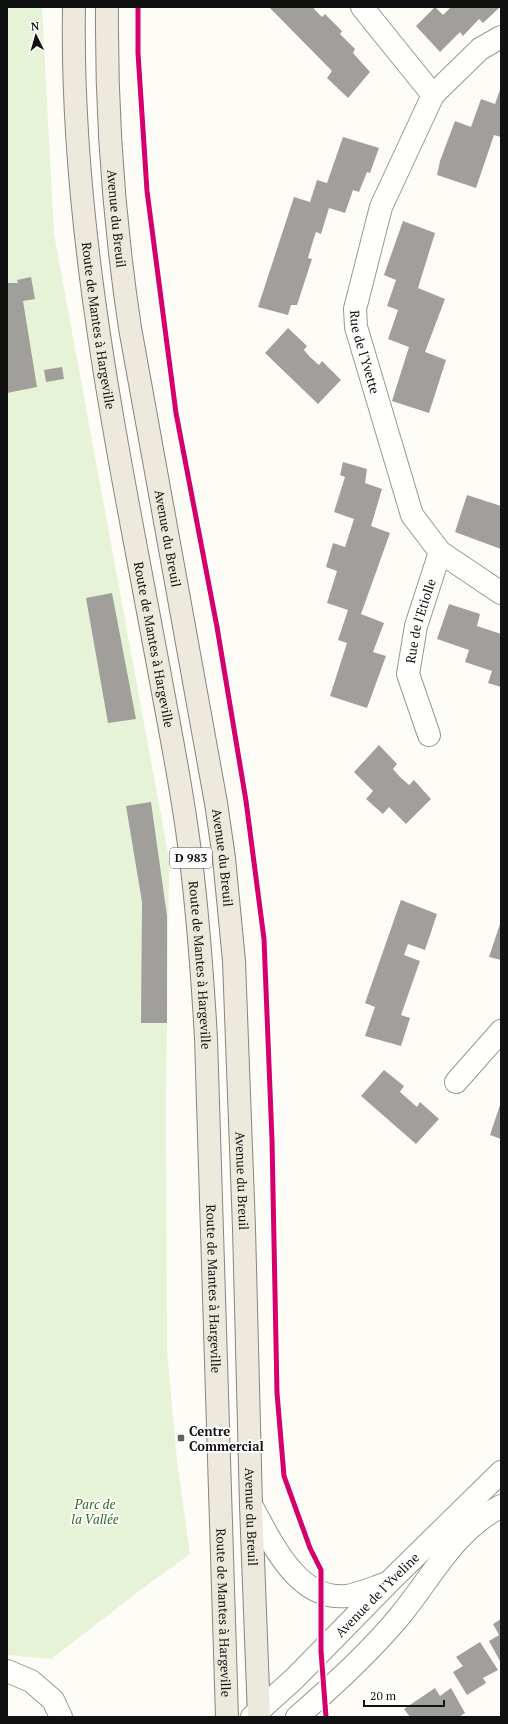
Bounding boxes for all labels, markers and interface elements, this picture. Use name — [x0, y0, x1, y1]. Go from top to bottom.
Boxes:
north arrow — [16, 16, 56, 56]
text: N — [30, 19, 41, 33]
street label: Avenue du Breuil — [103, 169, 131, 269]
street label: Route de Mantes à Hargeville — [78, 241, 120, 411]
street label: Rue de l'Yvette — [346, 310, 384, 396]
street label: Avenue du Breuil — [150, 488, 186, 589]
street label: Route de Mantes à Hargeville — [130, 560, 179, 729]
street label: Rue de l'Etiolle — [401, 576, 440, 665]
street label: Avenue du Breuil — [208, 808, 238, 908]
road number: D 983 — [170, 848, 212, 868]
street label: Route de Mantes à Hargeville — [185, 880, 215, 1050]
street label: Avenue du Breuil — [231, 1131, 253, 1230]
street label: Route de Mantes à Hargeville — [202, 1204, 225, 1373]
place label: Centre Commercial — [189, 1422, 264, 1455]
marker: Centre Commercial — [176, 1433, 186, 1443]
street label: Avenue du Breuil — [241, 1467, 262, 1566]
park label: Parc de la Vallée — [71, 1495, 119, 1528]
street label: Route de Mantes à Hargeville — [212, 1528, 235, 1697]
street label: Avenue de l'Yveline — [331, 1548, 423, 1641]
scale bar — [364, 1682, 444, 1708]
text: 20 m — [370, 1688, 397, 1703]

